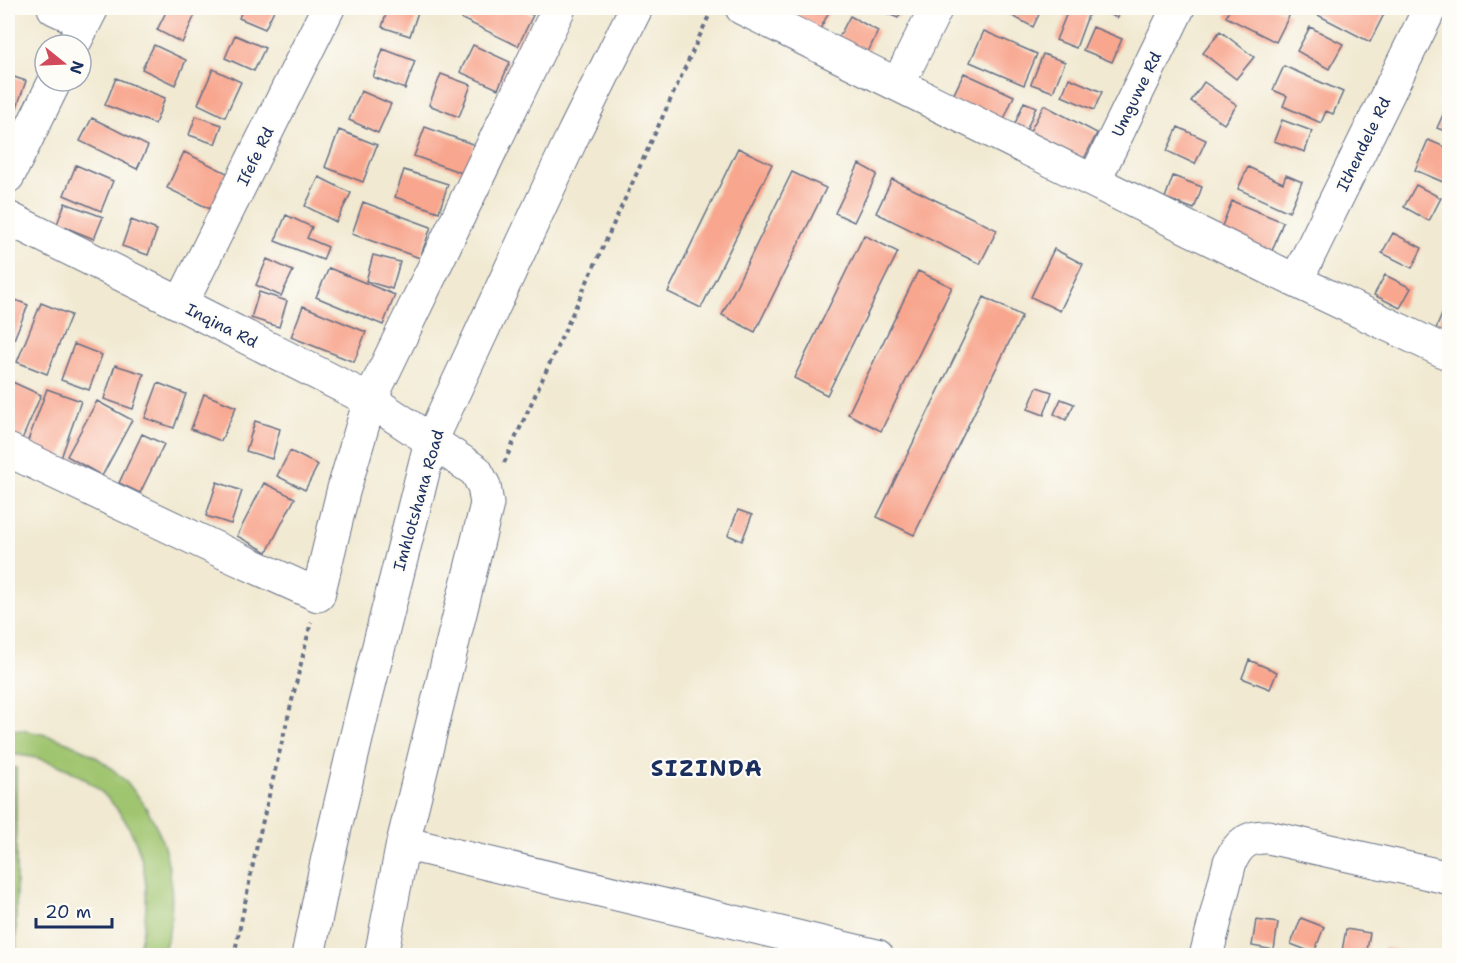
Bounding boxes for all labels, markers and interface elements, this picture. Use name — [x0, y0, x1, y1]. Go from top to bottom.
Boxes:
north arrow — [33, 33, 93, 93]
street label: Umguwe Rd — [1107, 48, 1166, 140]
text: N — [65, 58, 89, 77]
street label: Ithendele Rd — [1332, 93, 1395, 195]
street label: Ifefe Rd — [232, 123, 279, 189]
street label: Inqina Rd — [182, 298, 261, 352]
street label: Imhlotshana Road — [388, 427, 449, 573]
district label: SIZINDA — [651, 754, 763, 783]
scale bar — [36, 891, 112, 929]
text: 20 m — [45, 900, 91, 924]

